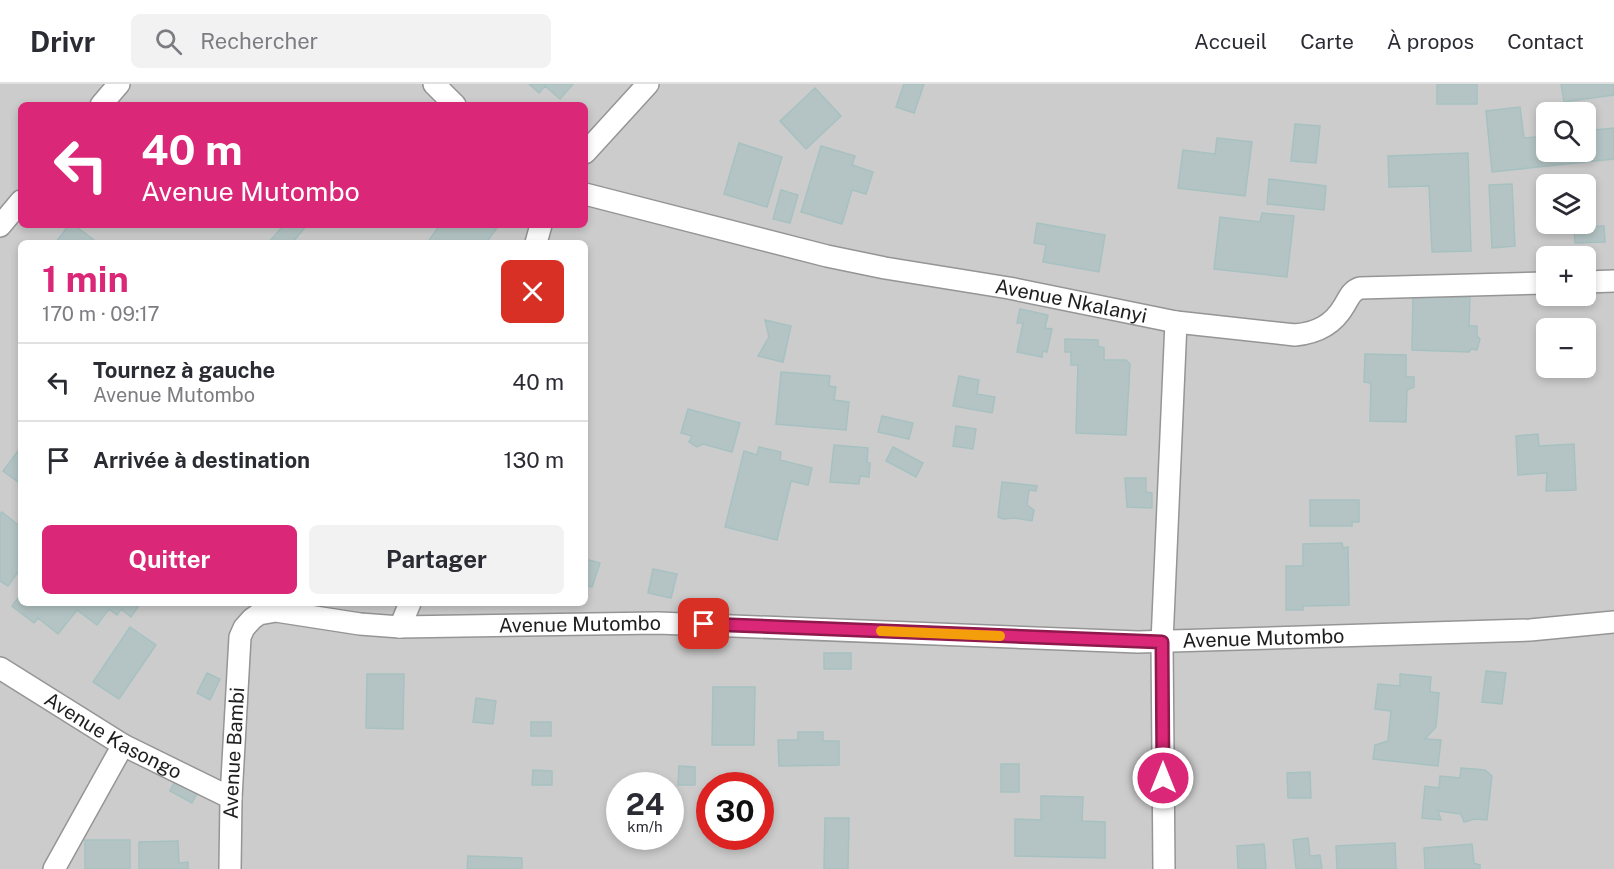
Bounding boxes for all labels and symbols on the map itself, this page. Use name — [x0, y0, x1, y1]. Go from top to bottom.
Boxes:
street label: Avenue Nkalanyi — [993, 274, 1149, 328]
pin — [678, 598, 729, 649]
street label: Avenue Mutombo — [499, 611, 661, 637]
street label: Avenue Mutombo — [1182, 624, 1345, 653]
street label: Avenue Bambi — [219, 686, 249, 819]
street label: Avenue Kasongo — [40, 687, 186, 784]
position arrow — [1131, 746, 1195, 810]
speed limit sign: 30 — [696, 772, 774, 850]

